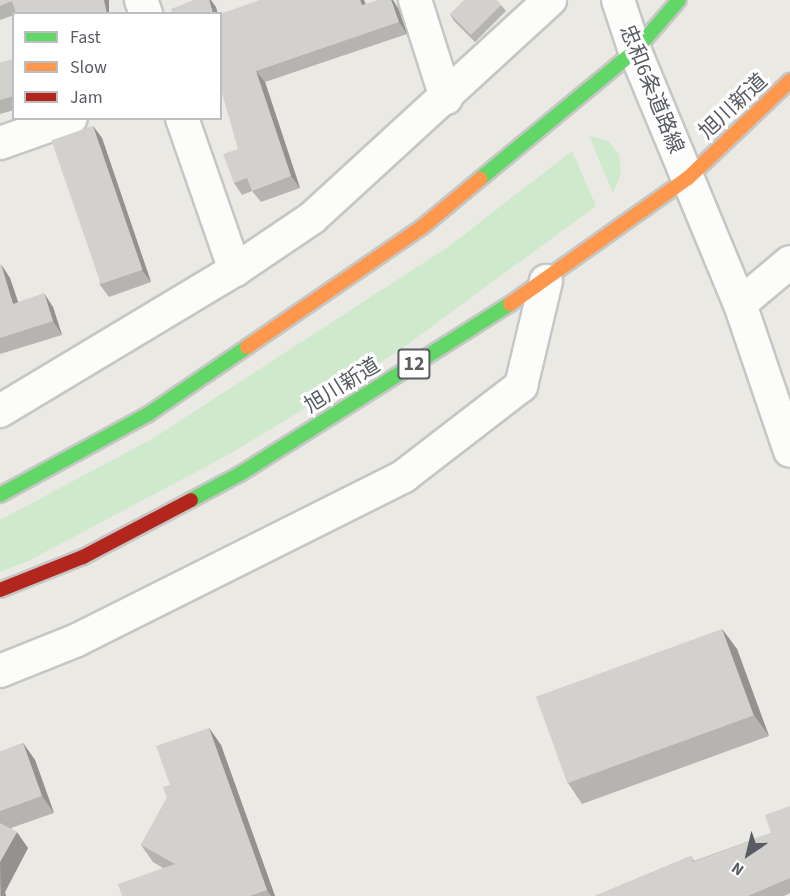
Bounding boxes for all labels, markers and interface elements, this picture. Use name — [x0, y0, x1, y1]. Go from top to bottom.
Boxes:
legend — [12, 12, 222, 120]
street label: 忠和6条道路線 — [615, 21, 689, 157]
text: Fast — [70, 25, 101, 50]
text: Slow — [70, 55, 107, 80]
street label: 旭川新道 — [694, 68, 772, 144]
text: Jam — [70, 85, 103, 110]
road number: 12 — [396, 347, 432, 381]
street label: 旭川新道 — [300, 352, 384, 418]
north arrow — [718, 824, 778, 884]
text: N — [727, 857, 748, 881]

